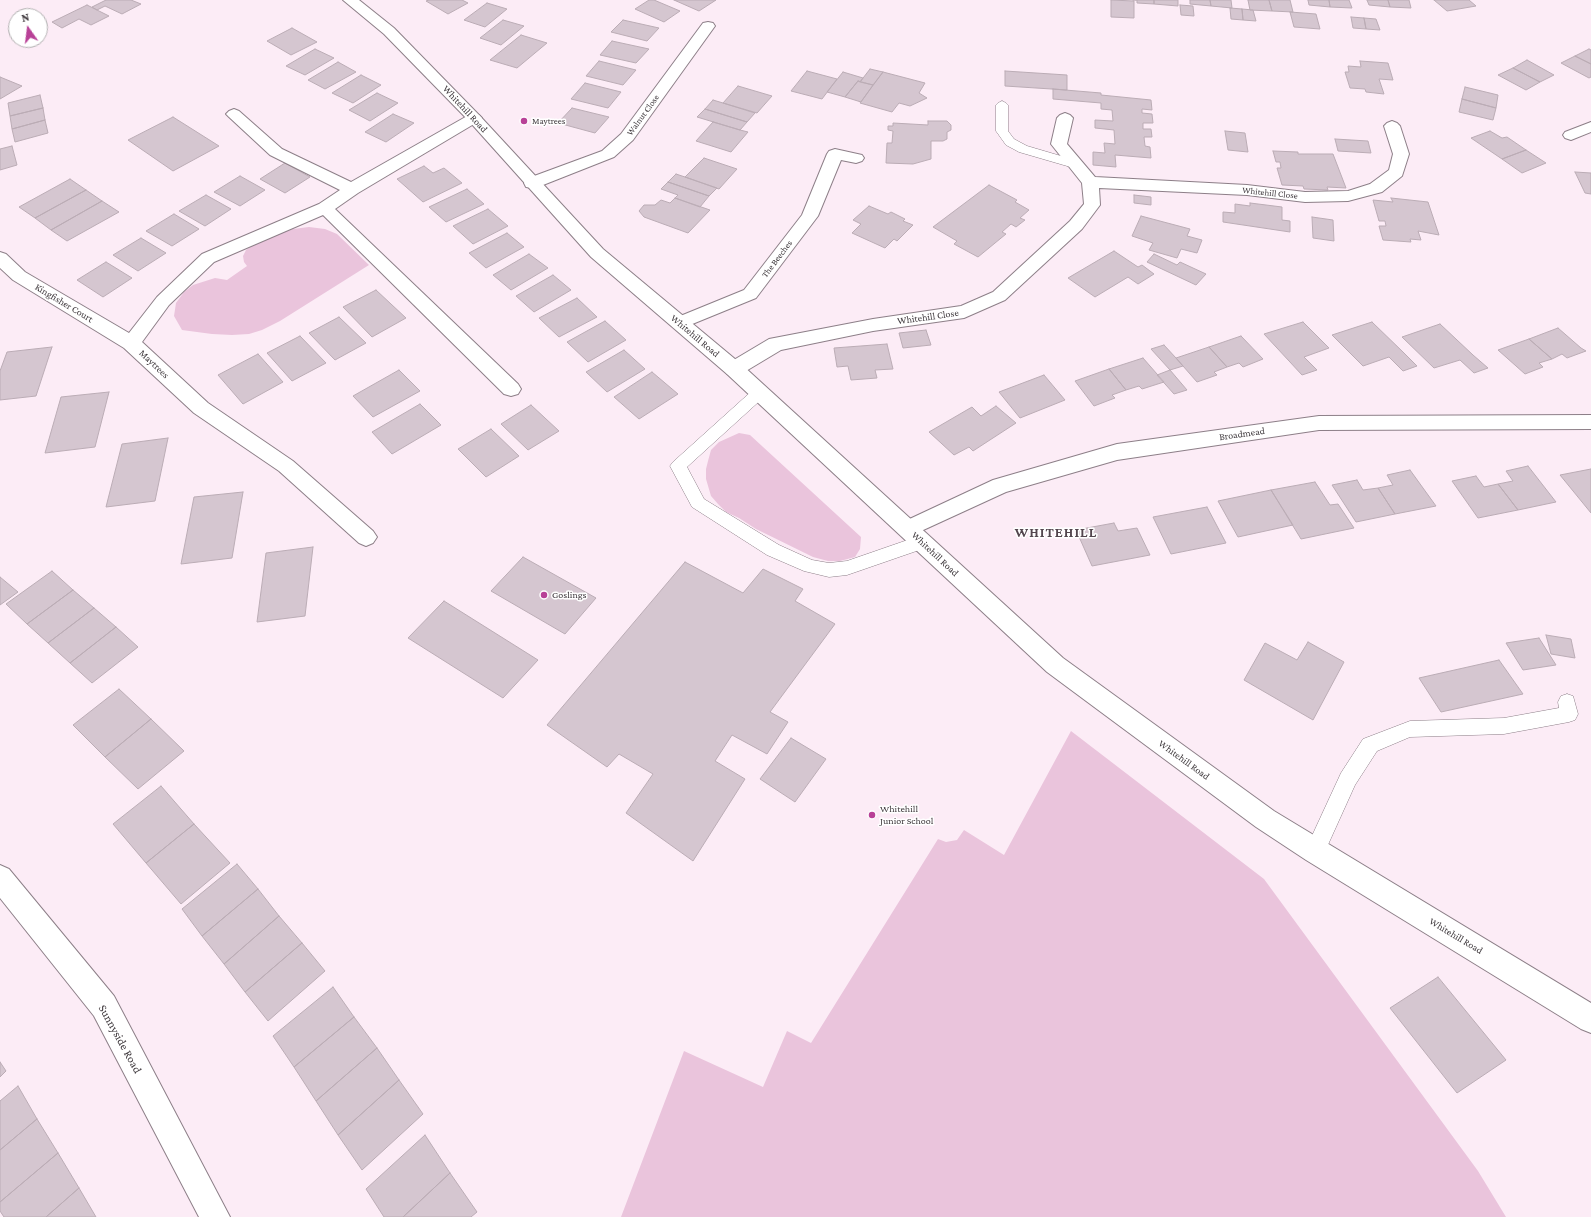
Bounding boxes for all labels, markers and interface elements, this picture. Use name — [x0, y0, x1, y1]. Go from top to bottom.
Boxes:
north arrow — [8, 8, 48, 48]
text: N — [20, 11, 30, 24]
street label: Whitehill Road — [440, 83, 490, 135]
street label: Walnut Close — [624, 92, 662, 138]
marker: Maytrees — [519, 116, 529, 126]
place label: Maytrees — [532, 116, 565, 126]
street label: Whitehill Close — [1242, 185, 1298, 201]
street label: The Beeches — [759, 238, 795, 280]
street label: Kingfisher Court — [33, 281, 95, 325]
street label: Whitehill Close — [897, 307, 959, 327]
street label: Whitehill Road — [668, 312, 722, 360]
street label: Maytrees — [136, 347, 172, 381]
street label: Broadmead — [1218, 425, 1266, 443]
district label: WHITEHILL — [1015, 525, 1097, 541]
street label: Whitehill Road — [909, 529, 961, 579]
place label: Goslings — [552, 589, 587, 601]
marker: Goslings — [539, 590, 549, 600]
street label: Whitehill Road — [1156, 737, 1212, 783]
place label: Whitehill Junior School — [880, 803, 933, 826]
marker: Whitehill Junior School — [867, 810, 877, 820]
street label: Whitehill Road — [1427, 915, 1485, 957]
street label: Sunnyside Road — [95, 1002, 145, 1076]

